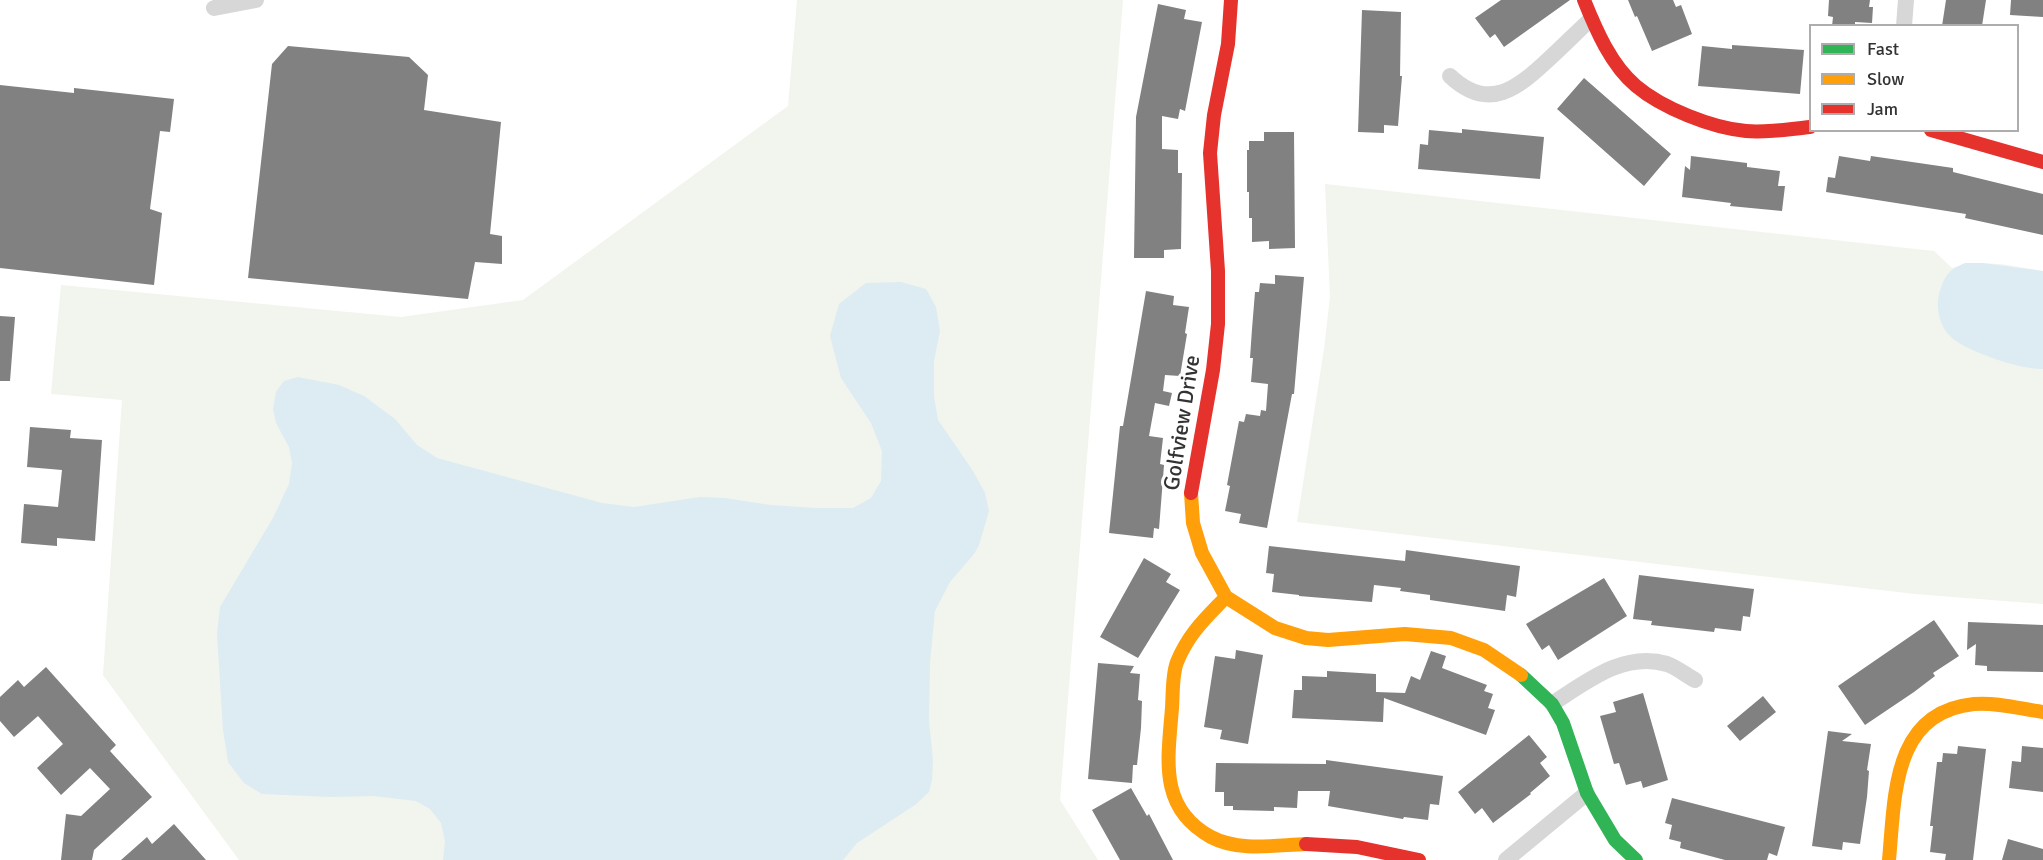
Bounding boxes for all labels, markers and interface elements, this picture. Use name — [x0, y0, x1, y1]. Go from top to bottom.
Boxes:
legend — [1809, 24, 2019, 132]
text: Fast — [1867, 38, 1899, 60]
text: Slow — [1867, 68, 1904, 90]
text: Jam — [1867, 98, 1898, 120]
street label: Golfview Drive — [1159, 354, 1207, 492]

